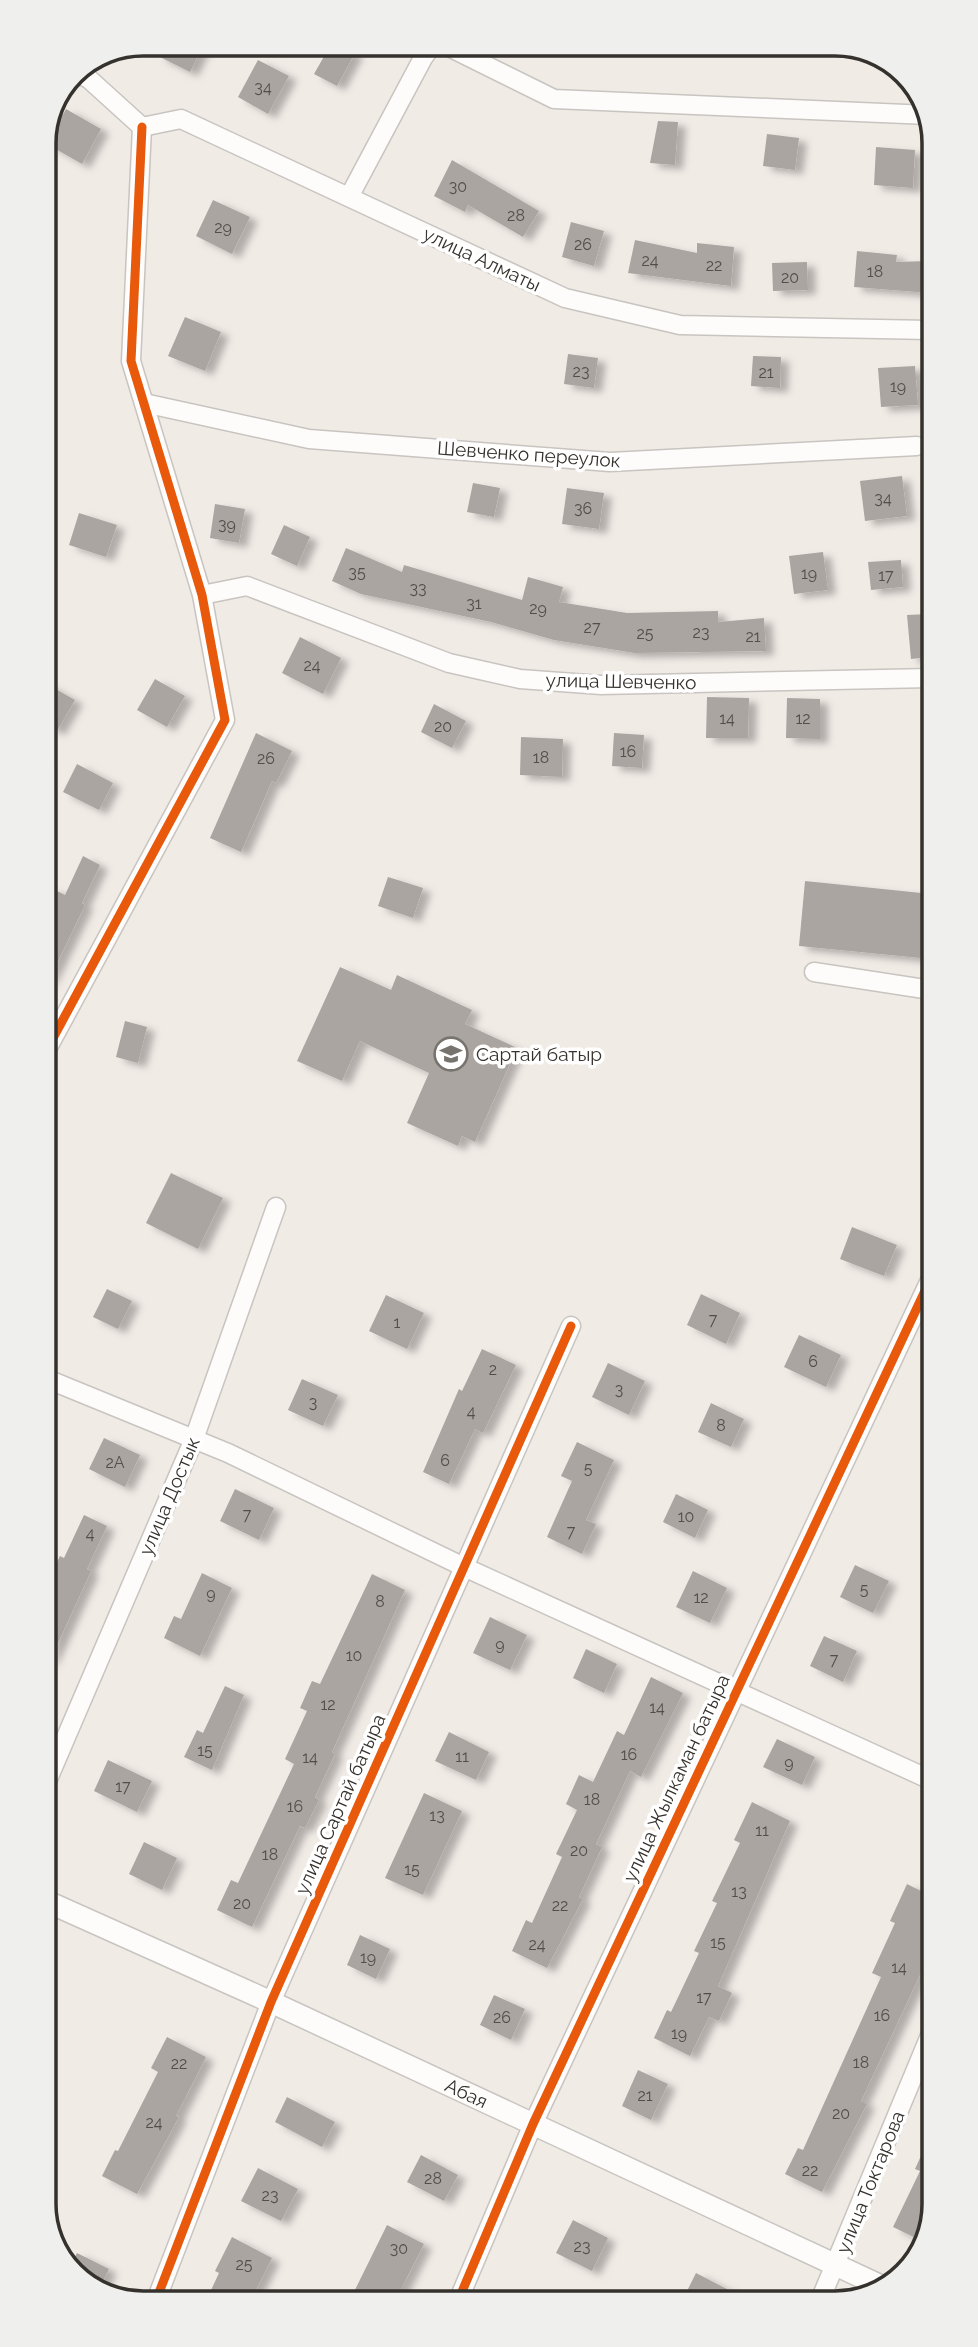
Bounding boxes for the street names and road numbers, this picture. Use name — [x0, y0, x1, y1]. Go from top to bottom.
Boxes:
street label: улица Алматы — [420, 222, 544, 296]
street label: Шевченко переулок — [437, 437, 622, 471]
street label: улица Шевченко — [545, 669, 697, 693]
street label: улица Достык — [134, 1433, 204, 1558]
street label: улица Жылкаман батыра — [618, 1671, 734, 1885]
street label: улица Сартай батыра — [290, 1710, 390, 1898]
street label: Абая — [442, 2074, 491, 2112]
street label: улица Токтарова — [831, 2108, 909, 2256]

